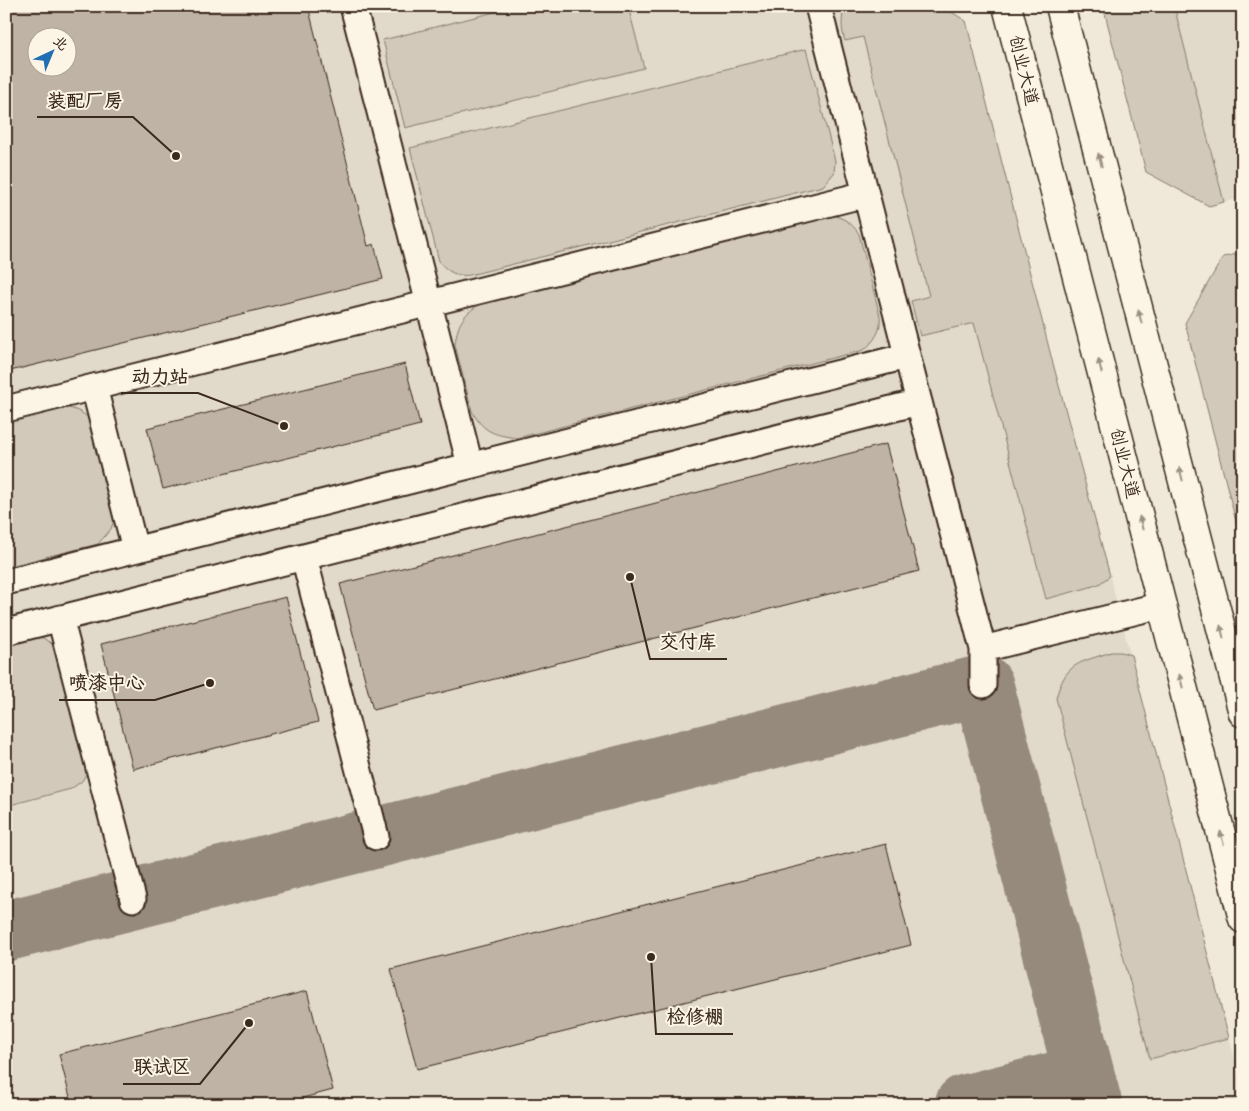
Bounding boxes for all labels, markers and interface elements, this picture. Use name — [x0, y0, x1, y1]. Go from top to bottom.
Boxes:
north arrow — [28, 28, 78, 78]
text: 北 — [49, 32, 72, 55]
street label: 创业大道 — [1003, 32, 1043, 108]
callout: 装配厂房 — [37, 83, 133, 117]
text: 装配厂房 — [47, 89, 123, 114]
one-way arrow — [1096, 152, 1104, 167]
one-way arrow — [1136, 309, 1144, 324]
one-way arrow — [1096, 358, 1104, 373]
callout: 动力站 — [121, 359, 198, 393]
text: 动力站 — [131, 365, 189, 390]
street label: 创业大道 — [1104, 425, 1144, 501]
one-way arrow — [1177, 467, 1185, 482]
one-way arrow — [1136, 516, 1144, 531]
one-way arrow — [1218, 624, 1226, 639]
callout: 交付库 — [650, 625, 727, 659]
text: 交付库 — [659, 630, 717, 655]
callout: 喷漆中心 — [59, 666, 155, 700]
text: 喷漆中心 — [69, 671, 145, 696]
one-way arrow — [1177, 673, 1185, 688]
one-way arrow — [1218, 830, 1226, 845]
callout: 检修棚 — [656, 1000, 733, 1034]
text: 检修棚 — [666, 1005, 724, 1030]
callout: 联试区 — [123, 1050, 200, 1084]
text: 联试区 — [133, 1055, 191, 1080]

